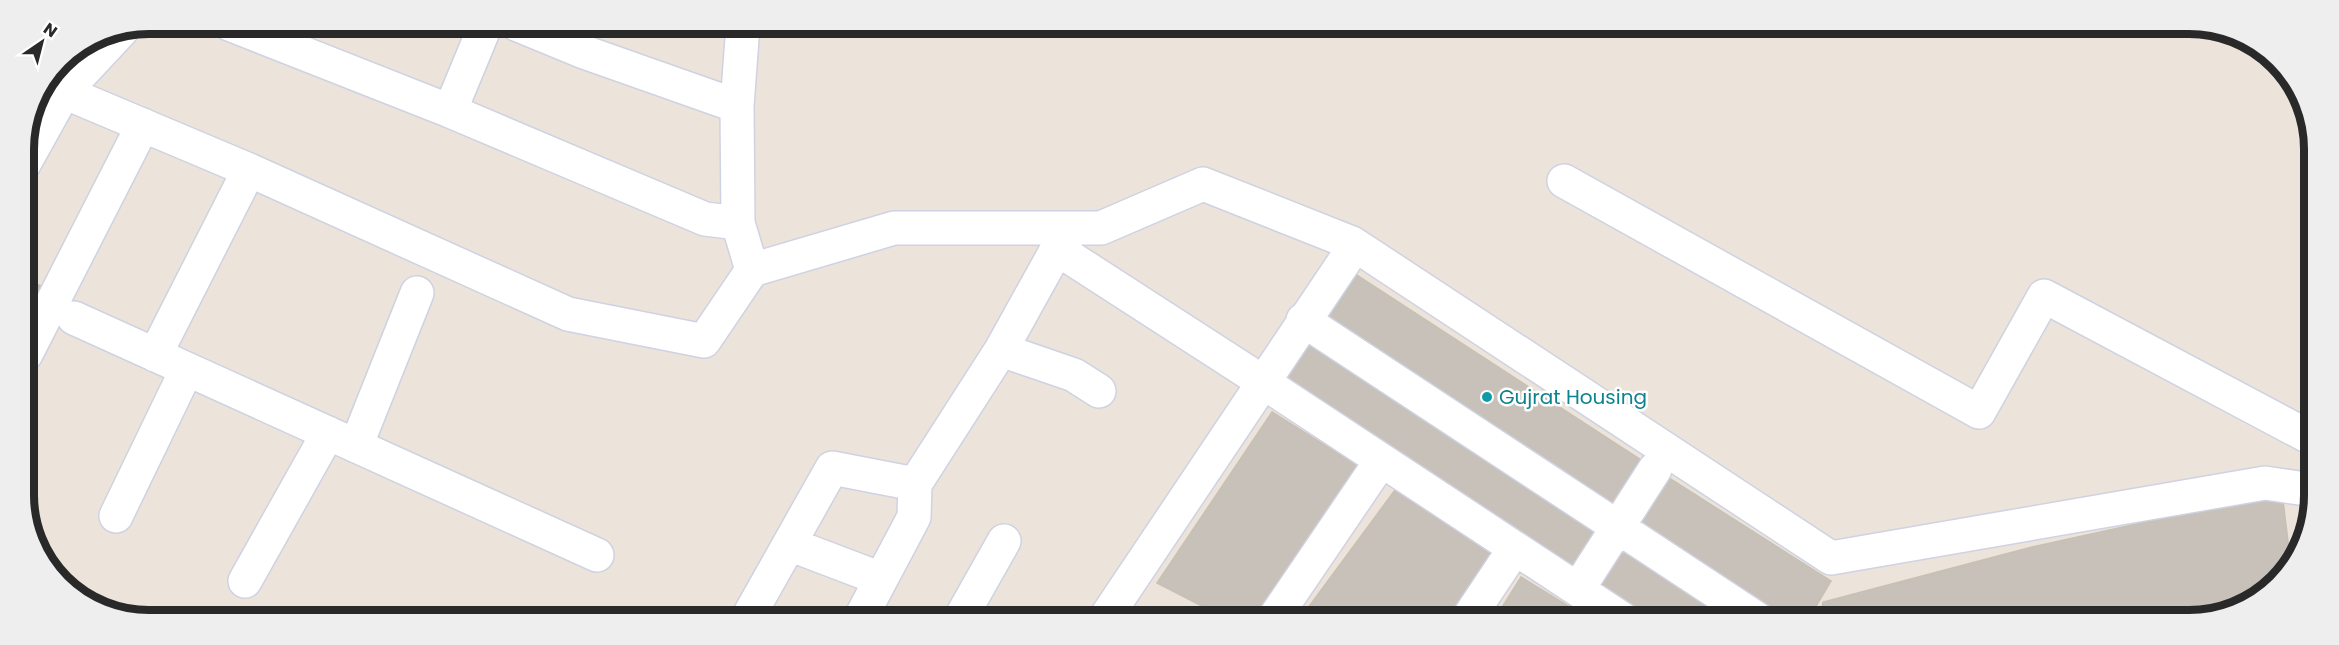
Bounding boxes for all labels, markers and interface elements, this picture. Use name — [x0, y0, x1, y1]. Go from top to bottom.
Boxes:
north arrow — [12, 12, 72, 72]
text: N — [39, 17, 62, 43]
place label: Gujrat Housing — [1499, 383, 1647, 411]
marker: Gujrat Housing — [1480, 390, 1494, 404]

